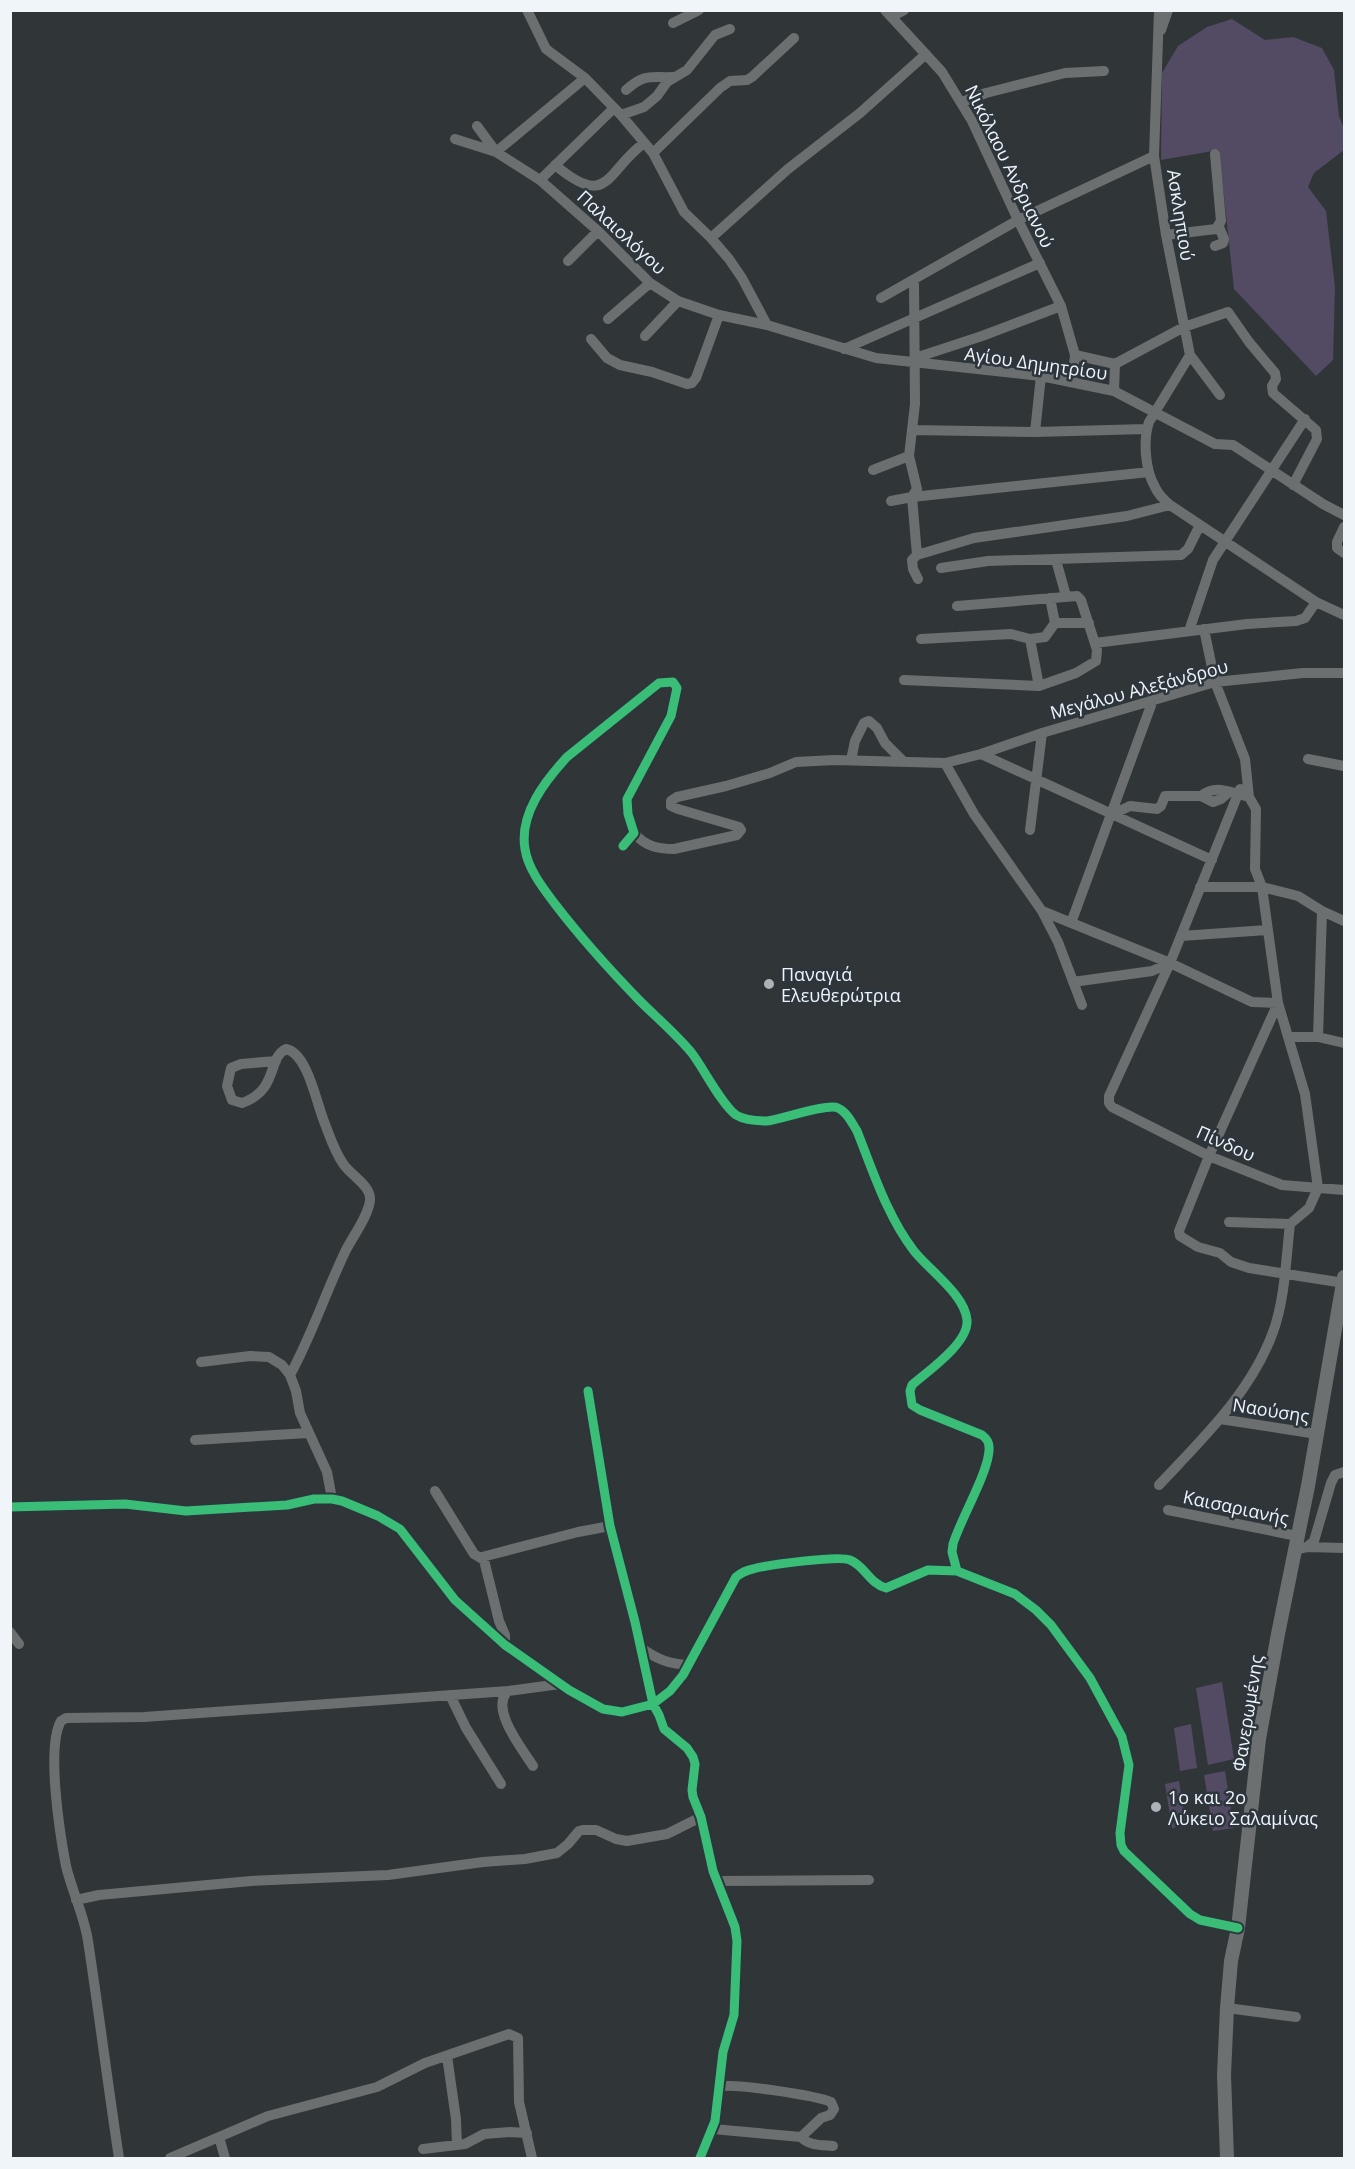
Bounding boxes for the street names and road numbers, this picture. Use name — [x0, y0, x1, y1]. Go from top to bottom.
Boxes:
street label: Νικόλαου Ανδριανού — [960, 81, 1060, 251]
street label: Ασκληπιού — [1162, 168, 1200, 262]
street label: Παλαιολόγου — [572, 185, 672, 279]
street label: Αγίου Δημητρίου — [963, 341, 1109, 385]
street label: Μεγάλου Αλεξάνδρου — [1047, 654, 1231, 724]
street label: Πίνδου — [1193, 1120, 1259, 1166]
street label: Ναούσης — [1231, 1392, 1311, 1428]
street label: Καισαριανής — [1181, 1484, 1291, 1530]
street label: Φανερωμένης — [1226, 1653, 1268, 1773]

